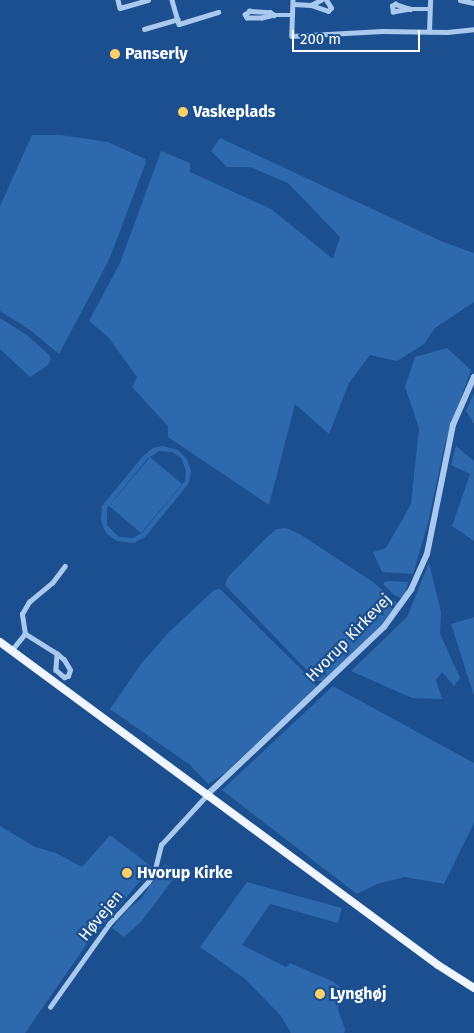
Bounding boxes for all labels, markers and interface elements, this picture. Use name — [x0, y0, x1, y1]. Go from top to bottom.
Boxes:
scale bar — [294, 20, 422, 52]
text: 200 m — [300, 30, 341, 48]
place label: Panserly — [125, 44, 188, 64]
marker: Panserly — [109, 48, 121, 60]
place label: Vaskeplads — [193, 102, 276, 122]
marker: Vaskeplads — [177, 106, 189, 118]
street label: Hvorup Kirkevej — [302, 590, 396, 686]
place label: Hvorup Kirke — [137, 863, 233, 883]
marker: Hvorup Kirke — [121, 867, 133, 879]
street label: Høvejen — [75, 887, 127, 945]
place label: Lynghøj — [330, 984, 386, 1004]
marker: Lynghøj — [314, 988, 326, 1000]

